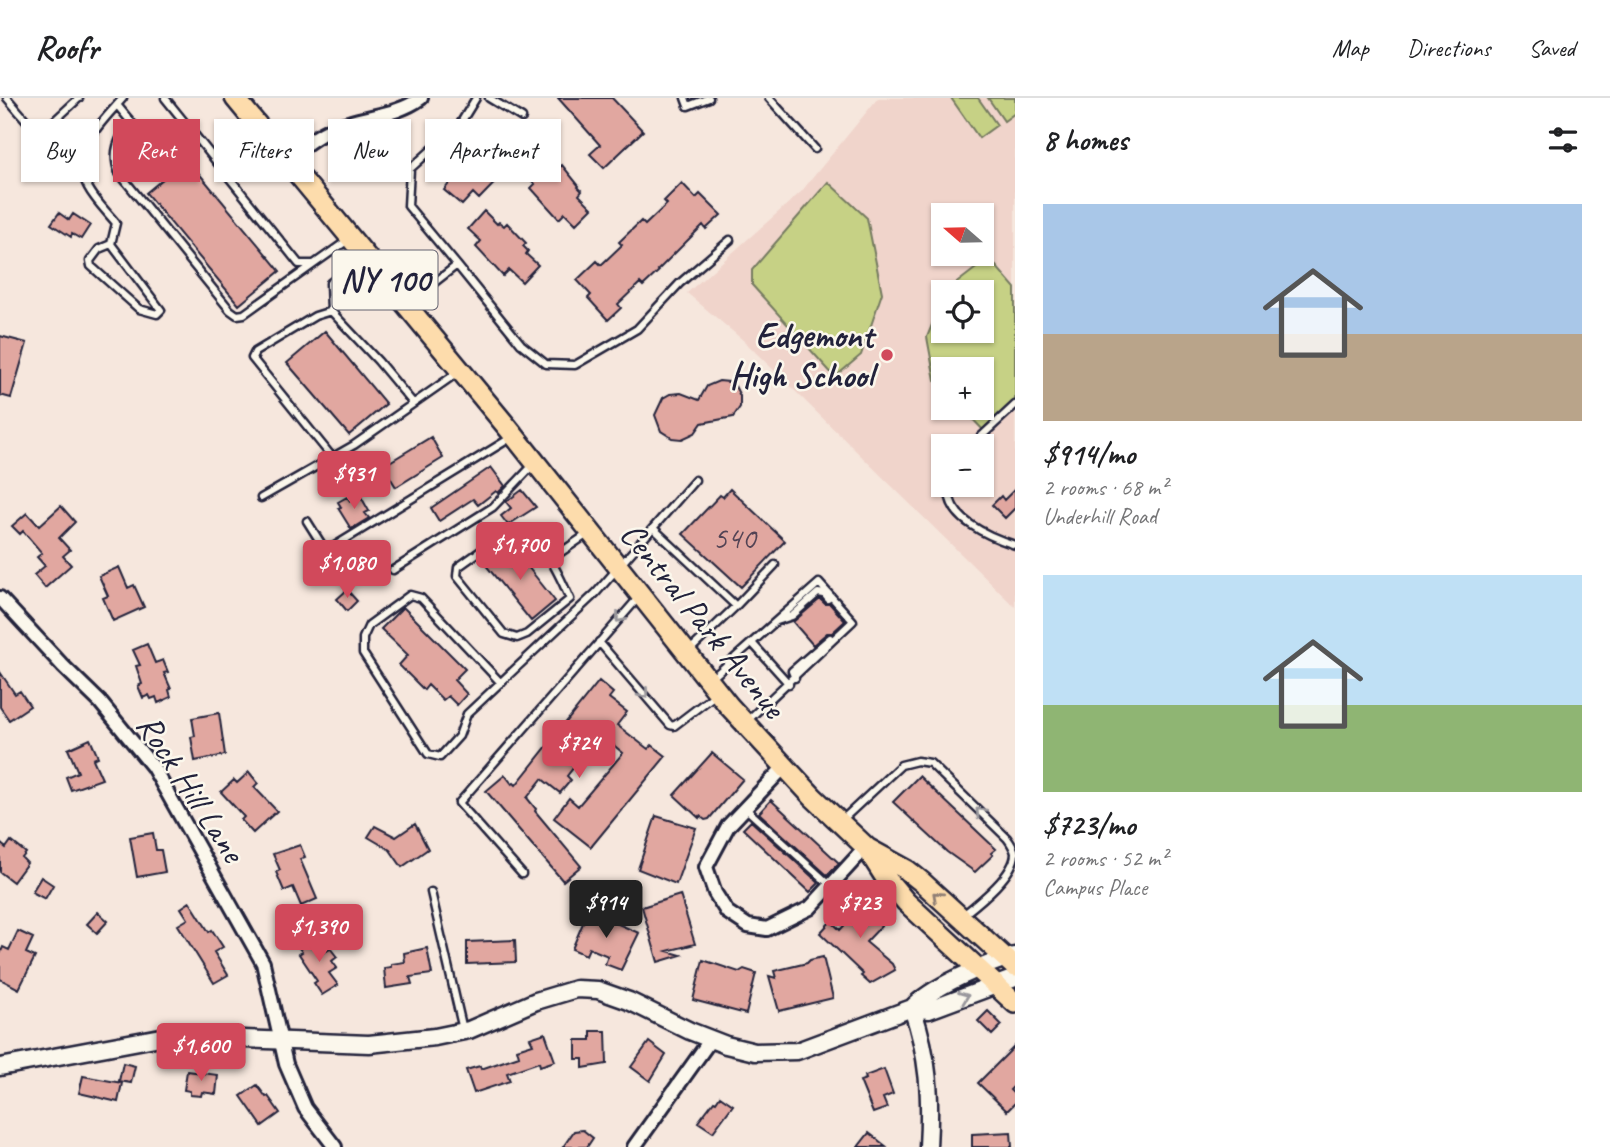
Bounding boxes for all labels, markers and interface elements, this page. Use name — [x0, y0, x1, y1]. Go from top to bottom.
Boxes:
text: Roofr — [35, 27, 98, 69]
text: Map — [1332, 33, 1369, 63]
text: Directions — [1407, 33, 1490, 63]
text: Saved — [1528, 33, 1575, 63]
chip: Buy — [21, 119, 99, 182]
chip: Rent — [113, 119, 200, 182]
chip: Filters — [214, 119, 314, 182]
chip: New — [328, 119, 411, 182]
chip: Apartment — [425, 119, 561, 182]
text: 8 homes — [1043, 121, 1128, 159]
icon: filters — [1544, 121, 1582, 159]
north arrow — [931, 203, 994, 266]
map controls — [931, 203, 994, 497]
road number: NY 100 — [332, 250, 438, 310]
icon: home — [1250, 250, 1376, 376]
button: locate — [931, 280, 994, 343]
place label: Edgemont High School — [729, 313, 880, 398]
marker: Edgemont High School — [879, 347, 895, 363]
button: + — [931, 357, 994, 420]
button: − — [931, 434, 994, 497]
text: $914/mo — [1043, 435, 1135, 473]
pin: $931 — [313, 452, 395, 511]
text: $931 — [333, 459, 375, 488]
text: 2 rooms · 68 m² — [1043, 473, 1167, 502]
text: Underhill Road — [1043, 502, 1157, 531]
street label: Central Park Avenue — [610, 513, 798, 729]
house number: 540 — [712, 517, 758, 558]
pin: $1,700 — [463, 522, 577, 582]
text: $1,700 — [492, 530, 548, 559]
pin: $1,080 — [290, 540, 404, 600]
text: $1,080 — [319, 548, 375, 577]
one-way arrow — [616, 610, 628, 623]
icon: home — [1250, 621, 1376, 747]
one-way arrow — [636, 685, 648, 698]
street label: Rock Hill Lane — [127, 706, 257, 873]
pin: $724 — [538, 720, 620, 780]
text: $724 — [558, 728, 600, 757]
text: $723/mo — [1043, 806, 1135, 844]
one-way arrow — [975, 807, 988, 820]
text: 2 rooms · 52 m² — [1043, 844, 1167, 873]
text: Campus Place — [1043, 873, 1147, 902]
pin: $914 — [565, 880, 647, 940]
pin: $723 — [819, 880, 901, 940]
text: $914 — [585, 888, 627, 917]
text: $723 — [839, 888, 881, 917]
one-way arrow — [932, 891, 945, 904]
pin: $1,390 — [262, 904, 376, 964]
text: $1,390 — [291, 912, 347, 941]
one-way arrow — [957, 991, 969, 1005]
pin: $1,600 — [144, 1024, 258, 1083]
text: $1,600 — [173, 1031, 229, 1060]

